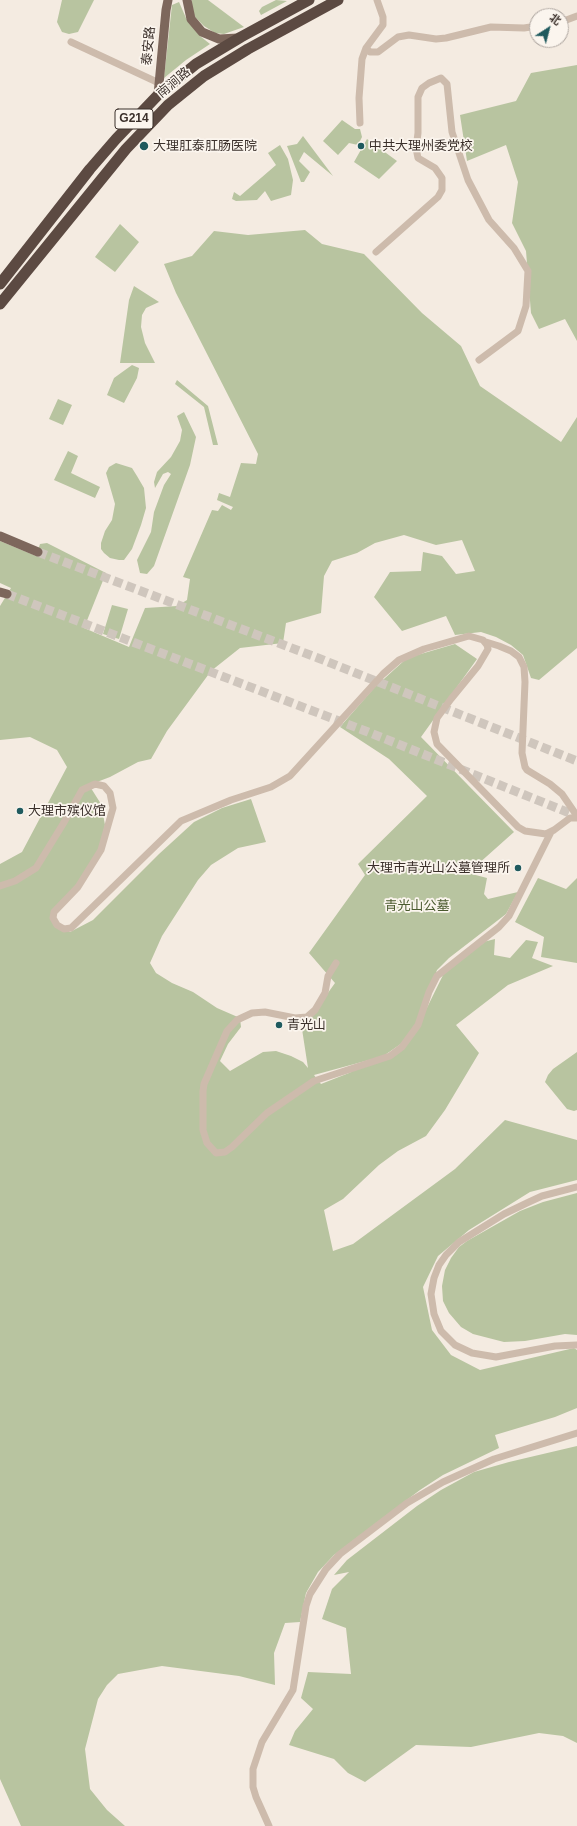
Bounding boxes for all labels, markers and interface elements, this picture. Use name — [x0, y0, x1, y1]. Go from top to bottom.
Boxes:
north arrow — [529, 8, 569, 48]
text: 北 — [547, 11, 563, 27]
street label: 泰安路 — [140, 26, 158, 66]
street label: 南涧路 — [154, 64, 194, 102]
road number: G214 — [115, 109, 153, 129]
place label: 大理肛泰肛肠医院 — [153, 138, 257, 154]
place label: 中共大理州委党校 — [369, 138, 473, 154]
marker: 大理肛泰肛肠医院 — [138, 140, 150, 152]
marker: 中共大理州委党校 — [356, 141, 366, 151]
place label: 大理市殡仪馆 — [28, 803, 106, 819]
marker: 大理市殡仪馆 — [15, 806, 25, 816]
place label: 大理市青光山公墓管理所 — [367, 860, 510, 876]
marker: 大理市青光山公墓管理所 — [513, 863, 523, 873]
park label: 青光山公墓 — [385, 898, 449, 914]
place label: 青光山 — [287, 1017, 326, 1033]
marker: 青光山 — [274, 1020, 284, 1030]

